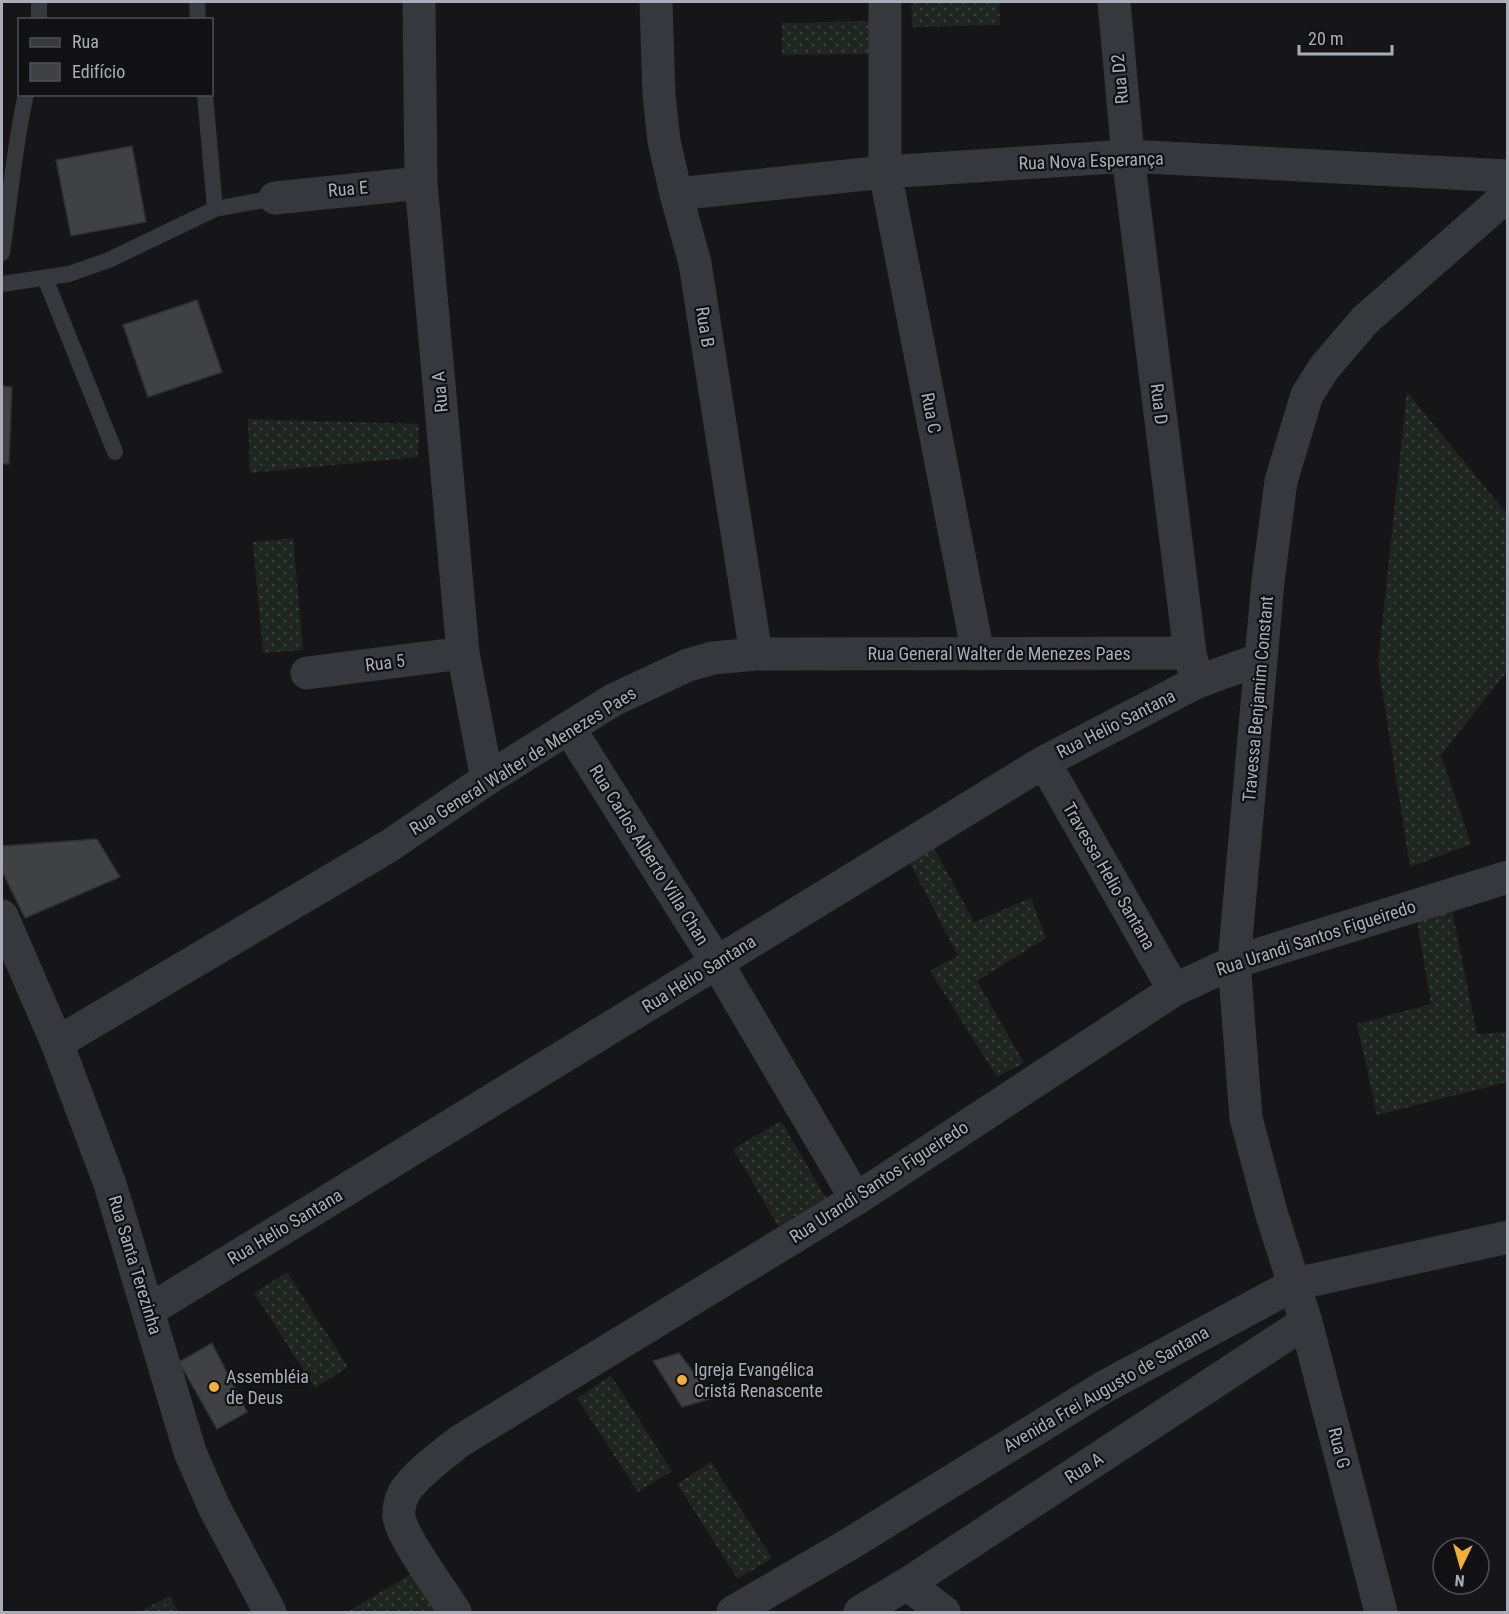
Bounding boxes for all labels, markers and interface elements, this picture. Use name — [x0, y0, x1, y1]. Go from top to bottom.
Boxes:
legend — [18, 18, 213, 96]
scale bar — [1299, 18, 1392, 56]
text: 20 m — [1308, 28, 1343, 49]
text: Rua — [72, 31, 99, 52]
street label: Rua D2 — [1107, 53, 1132, 105]
text: Edifício — [72, 61, 125, 82]
street label: Rua Nova Esperança — [1018, 147, 1164, 174]
street label: Rua E — [327, 176, 369, 201]
street label: Rua B — [692, 305, 719, 349]
street label: Rua A — [427, 370, 452, 414]
street label: Rua D — [1147, 382, 1172, 426]
street label: Rua C — [917, 391, 946, 435]
street label: Travessa Benjamim Constant — [1238, 595, 1277, 803]
street label: Rua General Walter de Menezes Paes — [867, 643, 1131, 664]
street label: Rua 5 — [364, 650, 406, 675]
street label: Rua General Walter de Menezes Paes — [406, 682, 640, 839]
street label: Rua Helio Santana — [1053, 685, 1178, 762]
street label: Rua Carlos Alberto Villa Chan — [585, 761, 714, 949]
street label: Travessa Helio Santana — [1059, 798, 1160, 953]
street label: Rua Urandi Santos Figueiredo — [1213, 895, 1418, 980]
street label: Rua Helio Santana — [638, 930, 759, 1017]
street label: Rua Urandi Santos Figueiredo — [786, 1116, 972, 1247]
street label: Rua Helio Santana — [224, 1184, 346, 1269]
street label: Rua Santa Terezinha — [104, 1193, 167, 1337]
street label: Avenida Frei Augusto de Santana — [999, 1321, 1212, 1456]
place label: Igreja Evangélica Cristã Renascente — [694, 1359, 823, 1401]
place label: Assembléia de Deus — [226, 1366, 309, 1408]
marker: Igreja Evangélica Cristã Renascente — [675, 1373, 689, 1387]
marker: Assembléia de Deus — [207, 1380, 221, 1394]
street label: Rua G — [1324, 1425, 1355, 1471]
street label: Rua A — [1061, 1447, 1107, 1488]
north arrow — [1431, 1536, 1491, 1596]
text: N — [1454, 1571, 1465, 1590]

